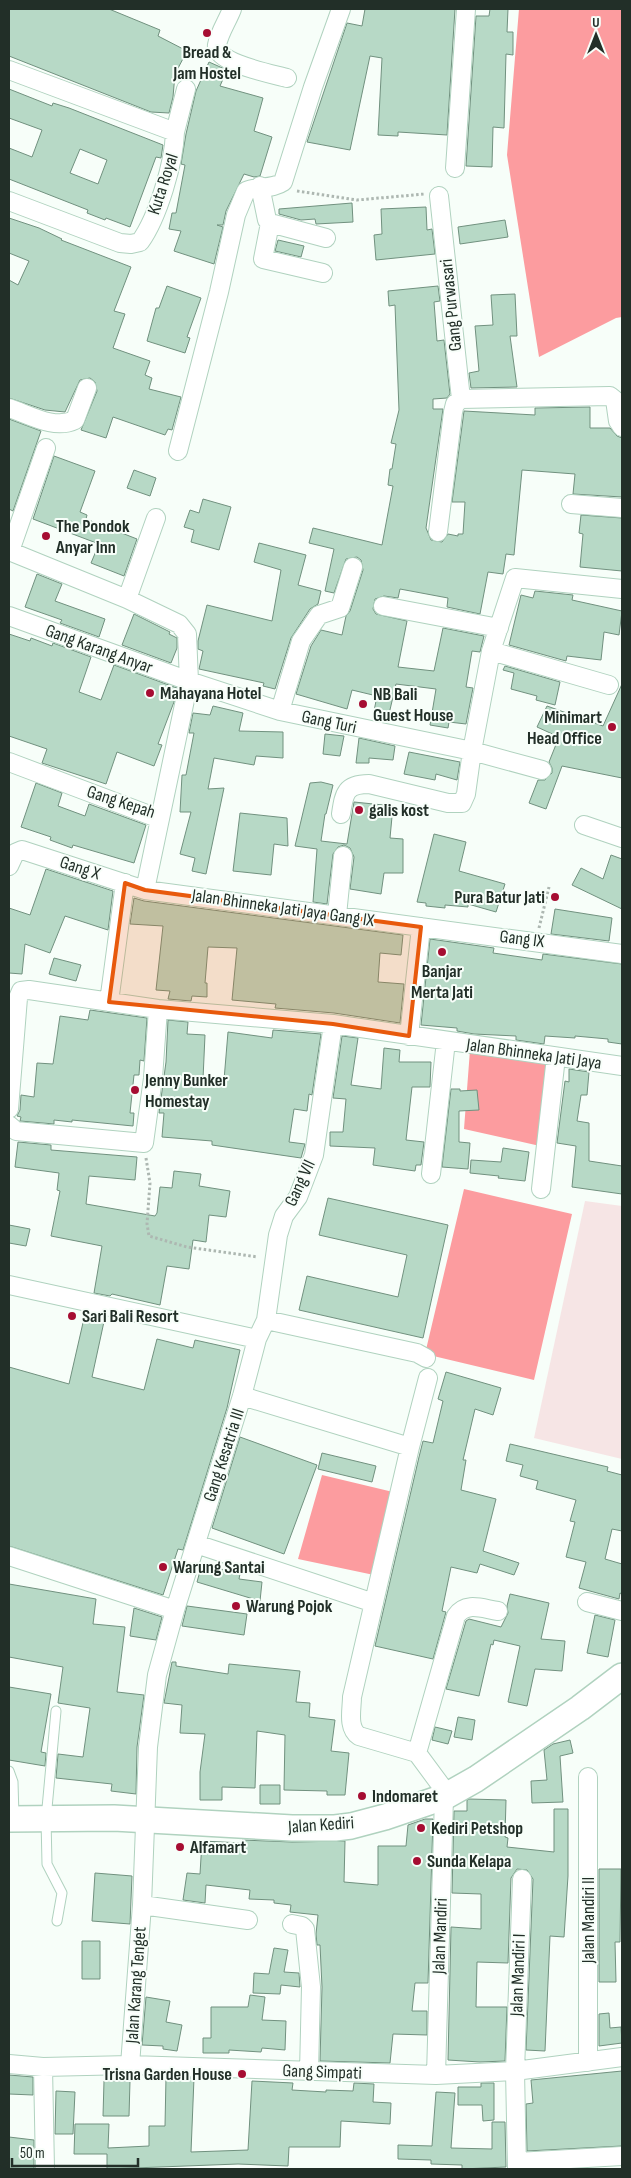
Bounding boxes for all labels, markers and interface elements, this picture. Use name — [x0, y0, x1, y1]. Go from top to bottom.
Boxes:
north arrow — [571, 10, 621, 60]
text: U — [592, 14, 600, 31]
marker: Bread & Jam Hostel — [201, 27, 213, 39]
place label: Bread & Jam Hostel — [172, 42, 241, 84]
street label: Kuta Royal — [143, 151, 183, 217]
street label: Gang Purwasari — [436, 258, 466, 352]
place label: The Pondok Anyar Inn — [55, 516, 130, 558]
marker: The Pondok Anyar Inn — [40, 530, 52, 542]
street label: Gang Karang Anyar — [43, 620, 155, 678]
place label: Mahayana Hotel — [160, 683, 261, 704]
place label: NB Bali Guest House — [373, 684, 454, 726]
marker: Mahayana Hotel — [144, 687, 156, 699]
marker: NB Bali Guest House — [357, 698, 369, 710]
street label: Gang Turi — [300, 706, 358, 738]
place label: Minimart Head Office — [527, 707, 602, 749]
marker: Minimart Head Office — [606, 721, 618, 733]
street label: Gang Kepah — [84, 781, 158, 823]
place label: galis kost — [369, 800, 429, 821]
marker: galis kost — [353, 804, 365, 816]
street label: Gang X — [57, 852, 103, 884]
street label: Jalan Bhinneka Jati Jaya Gang IX — [189, 885, 376, 931]
place label: Pura Batur Jati — [454, 887, 545, 908]
marker: Pura Batur Jati — [549, 891, 561, 903]
street label: Gang IX — [498, 926, 546, 952]
marker: Banjar Merta Jati — [436, 946, 448, 958]
place label: Banjar Merta Jati — [411, 961, 473, 1003]
street label: Jalan Bhinneka Jati Jaya — [464, 1034, 603, 1074]
place label: Jenny Bunker Homestay — [144, 1070, 228, 1112]
marker: Jenny Bunker Homestay — [129, 1084, 141, 1096]
street label: Gang VII — [280, 1156, 320, 1210]
place label: Sari Bali Resort — [82, 1306, 179, 1327]
marker: Sari Bali Resort — [66, 1310, 78, 1322]
street label: Gang Kesatria III — [199, 1406, 249, 1504]
place label: Warung Santai — [173, 1557, 265, 1578]
marker: Warung Santai — [157, 1561, 169, 1573]
place label: Warung Pojok — [246, 1596, 333, 1617]
marker: Warung Pojok — [230, 1600, 242, 1612]
place label: Indomaret — [372, 1786, 438, 1807]
marker: Indomaret — [356, 1790, 368, 1802]
street label: Jalan Kediri — [286, 1812, 355, 1838]
place label: Kediri Petshop — [431, 1818, 523, 1839]
marker: Kediri Petshop — [415, 1822, 427, 1834]
place label: Alfamart — [189, 1837, 246, 1858]
marker: Alfamart — [174, 1841, 186, 1853]
place label: Sunda Kelapa — [427, 1851, 511, 1872]
marker: Sunda Kelapa — [411, 1855, 423, 1867]
street label: Jalan Mandiri II — [578, 1877, 599, 1964]
street label: Jalan Mandiri — [428, 1898, 452, 1975]
street label: Jalan Karang Tenget — [121, 1925, 151, 2045]
street label: Jalan Mandiri I — [506, 1933, 530, 2018]
street label: Gang Simpati — [282, 2060, 362, 2084]
place label: Trisna Garden House — [103, 2064, 232, 2085]
marker: Trisna Garden House — [236, 2068, 248, 2080]
scale bar — [12, 2136, 139, 2168]
text: 50 m — [20, 2144, 45, 2163]

